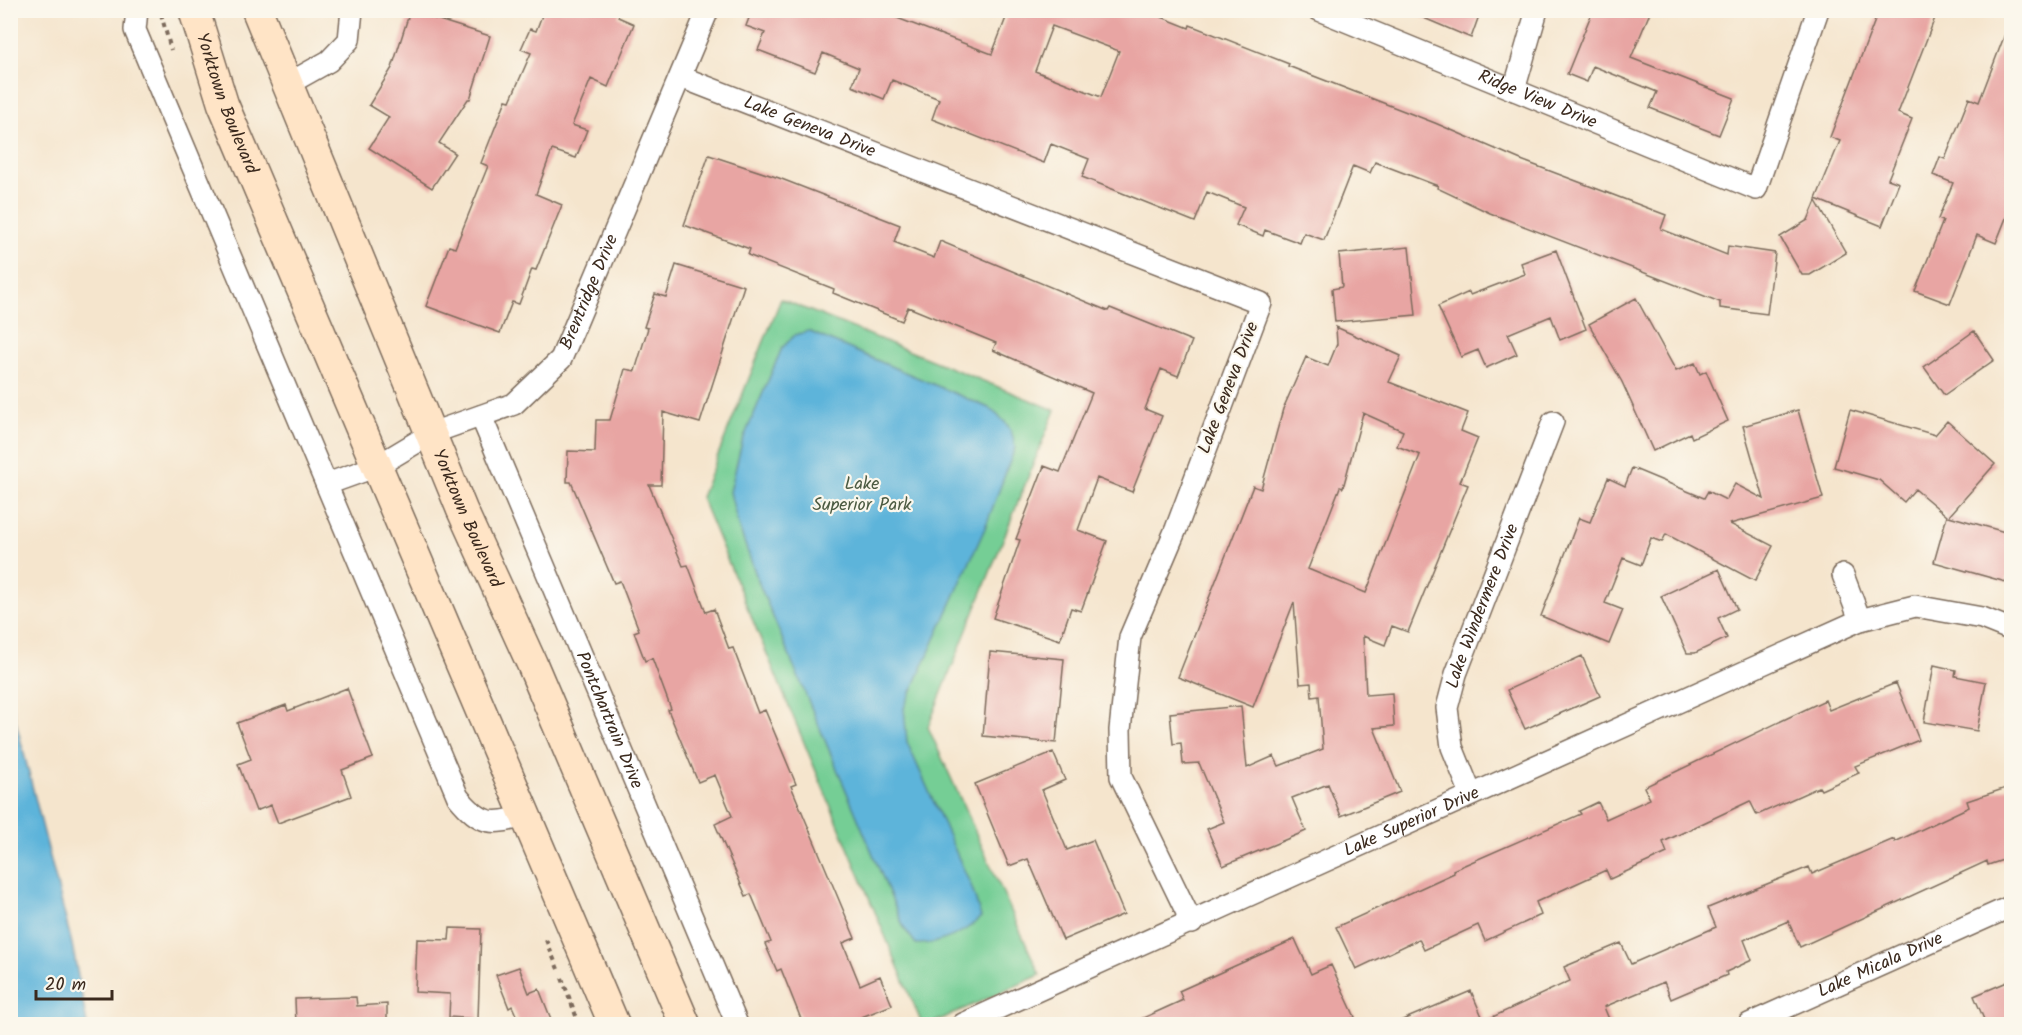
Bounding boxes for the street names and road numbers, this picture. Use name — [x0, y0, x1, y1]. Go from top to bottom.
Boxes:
street label: Yorktown Boulevard — [187, 29, 266, 180]
street label: Ridge View Drive — [1473, 62, 1601, 137]
street label: Lake Geneva Drive — [739, 88, 880, 166]
street label: Brentridge Drive — [552, 230, 626, 354]
street label: Lake Geneva Drive — [1190, 318, 1268, 458]
street label: Yorktown Boulevard — [424, 445, 510, 593]
street label: Lake Windermere Drive — [1438, 519, 1527, 692]
street label: Pontchartrain Drive — [567, 647, 651, 793]
street label: Lake Superior Drive — [1339, 779, 1484, 865]
street label: Lake Micala Drive — [1813, 924, 1948, 1006]

